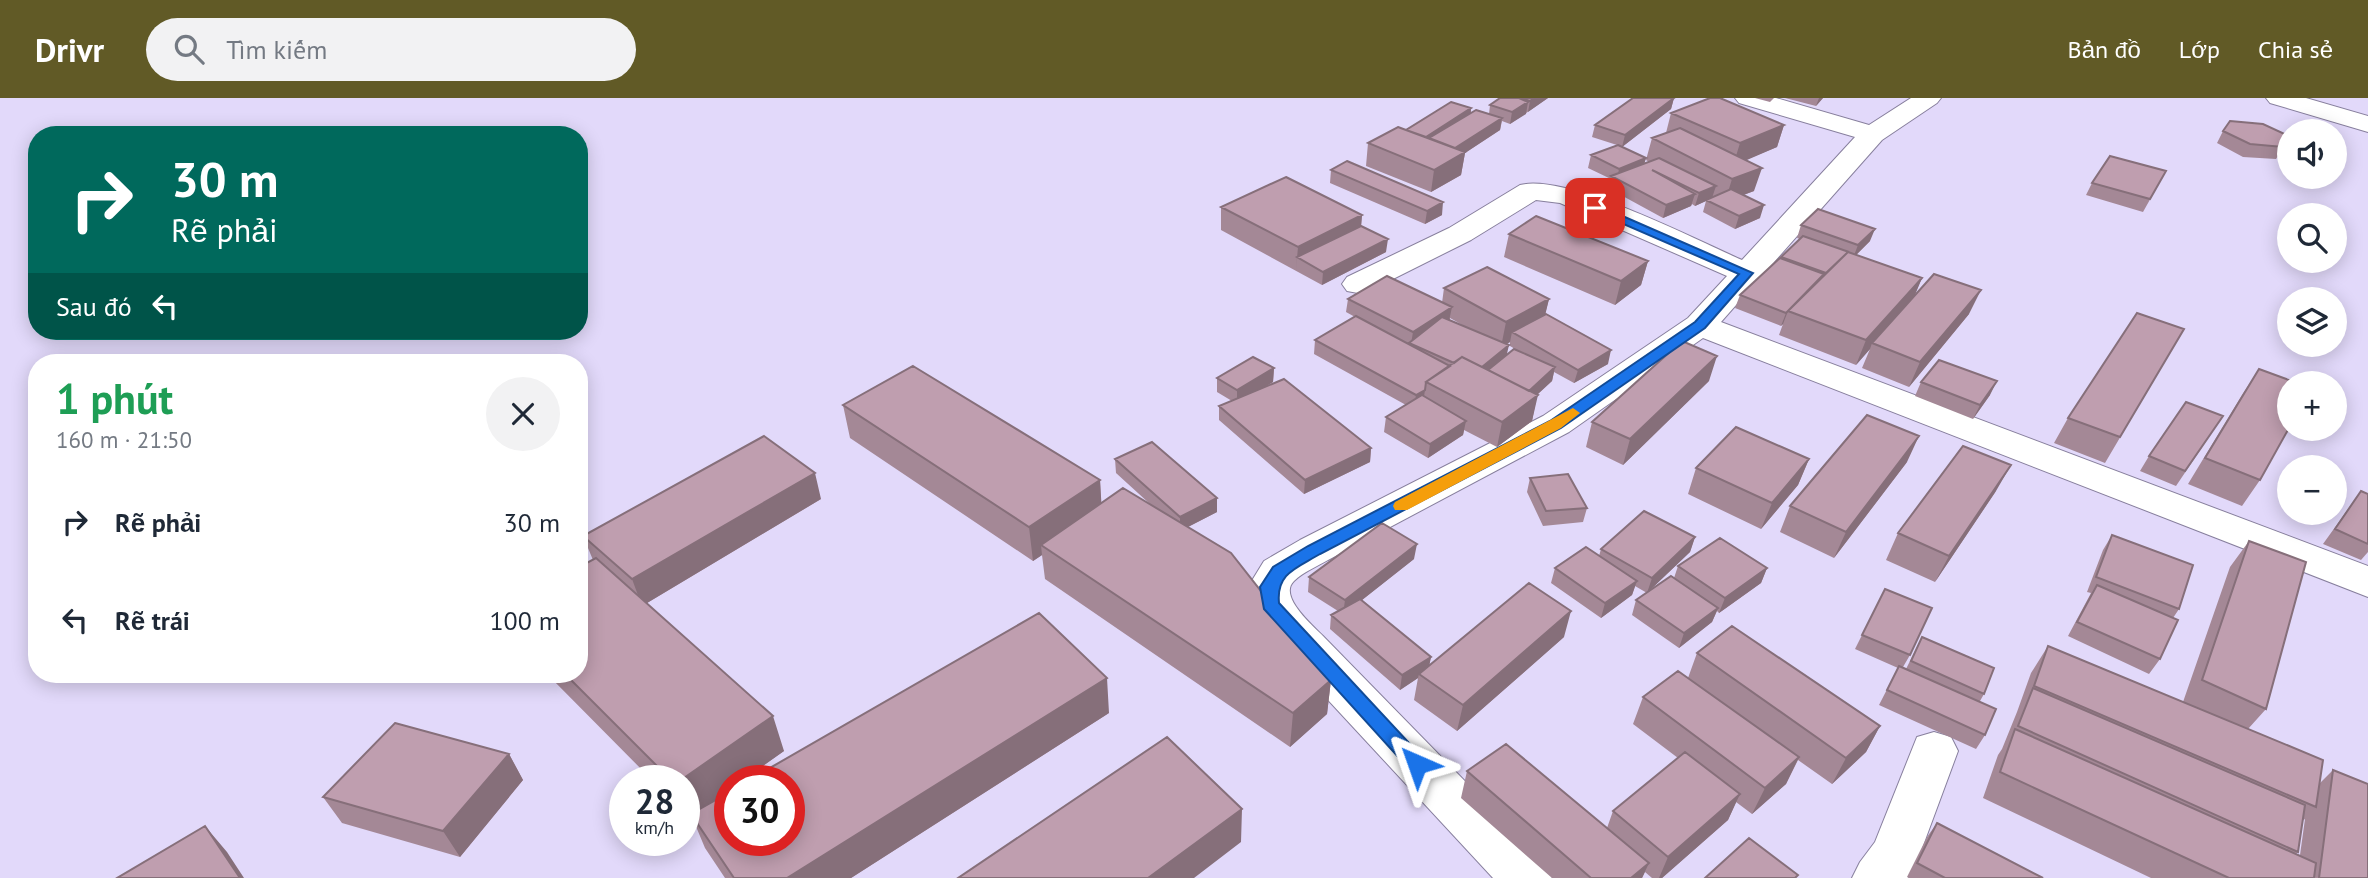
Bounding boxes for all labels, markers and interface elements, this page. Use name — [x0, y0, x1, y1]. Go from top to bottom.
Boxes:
search box — [146, 18, 636, 81]
text: Drivr — [35, 28, 104, 71]
icon: search — [170, 30, 208, 68]
text: Tìm kiếm — [226, 33, 327, 66]
text: Bản đồ — [2068, 34, 2141, 65]
text: Lớp — [2179, 34, 2220, 65]
text: Chia sẻ — [2258, 34, 2333, 65]
map controls — [2277, 119, 2347, 525]
button: sound — [2277, 119, 2347, 189]
text: 30 m — [171, 147, 278, 211]
icon: right — [56, 154, 147, 245]
pin — [1565, 178, 1625, 238]
icon: arrive — [1576, 189, 1614, 227]
button: search — [2277, 203, 2347, 273]
text: Rẽ phải — [171, 209, 278, 251]
icon: left — [146, 287, 184, 325]
button: layers — [2277, 287, 2347, 357]
text: Sau đó — [56, 290, 132, 323]
text: 1 phút — [56, 371, 173, 426]
button: + — [2277, 371, 2347, 441]
button: close — [486, 377, 560, 451]
text: 160 m · 21:50 — [56, 425, 192, 454]
button: − — [2277, 455, 2347, 525]
icon: right — [56, 503, 94, 541]
text: Rẽ phải — [115, 506, 201, 539]
text: 30 m — [504, 506, 560, 539]
icon: left — [56, 601, 94, 639]
text: Rẽ trái — [115, 604, 190, 637]
text: 100 m — [489, 604, 560, 637]
position arrow — [1380, 727, 1454, 801]
speed limit sign: 30 — [714, 765, 805, 856]
text: 28 — [635, 778, 674, 824]
text: km/h — [635, 816, 674, 839]

